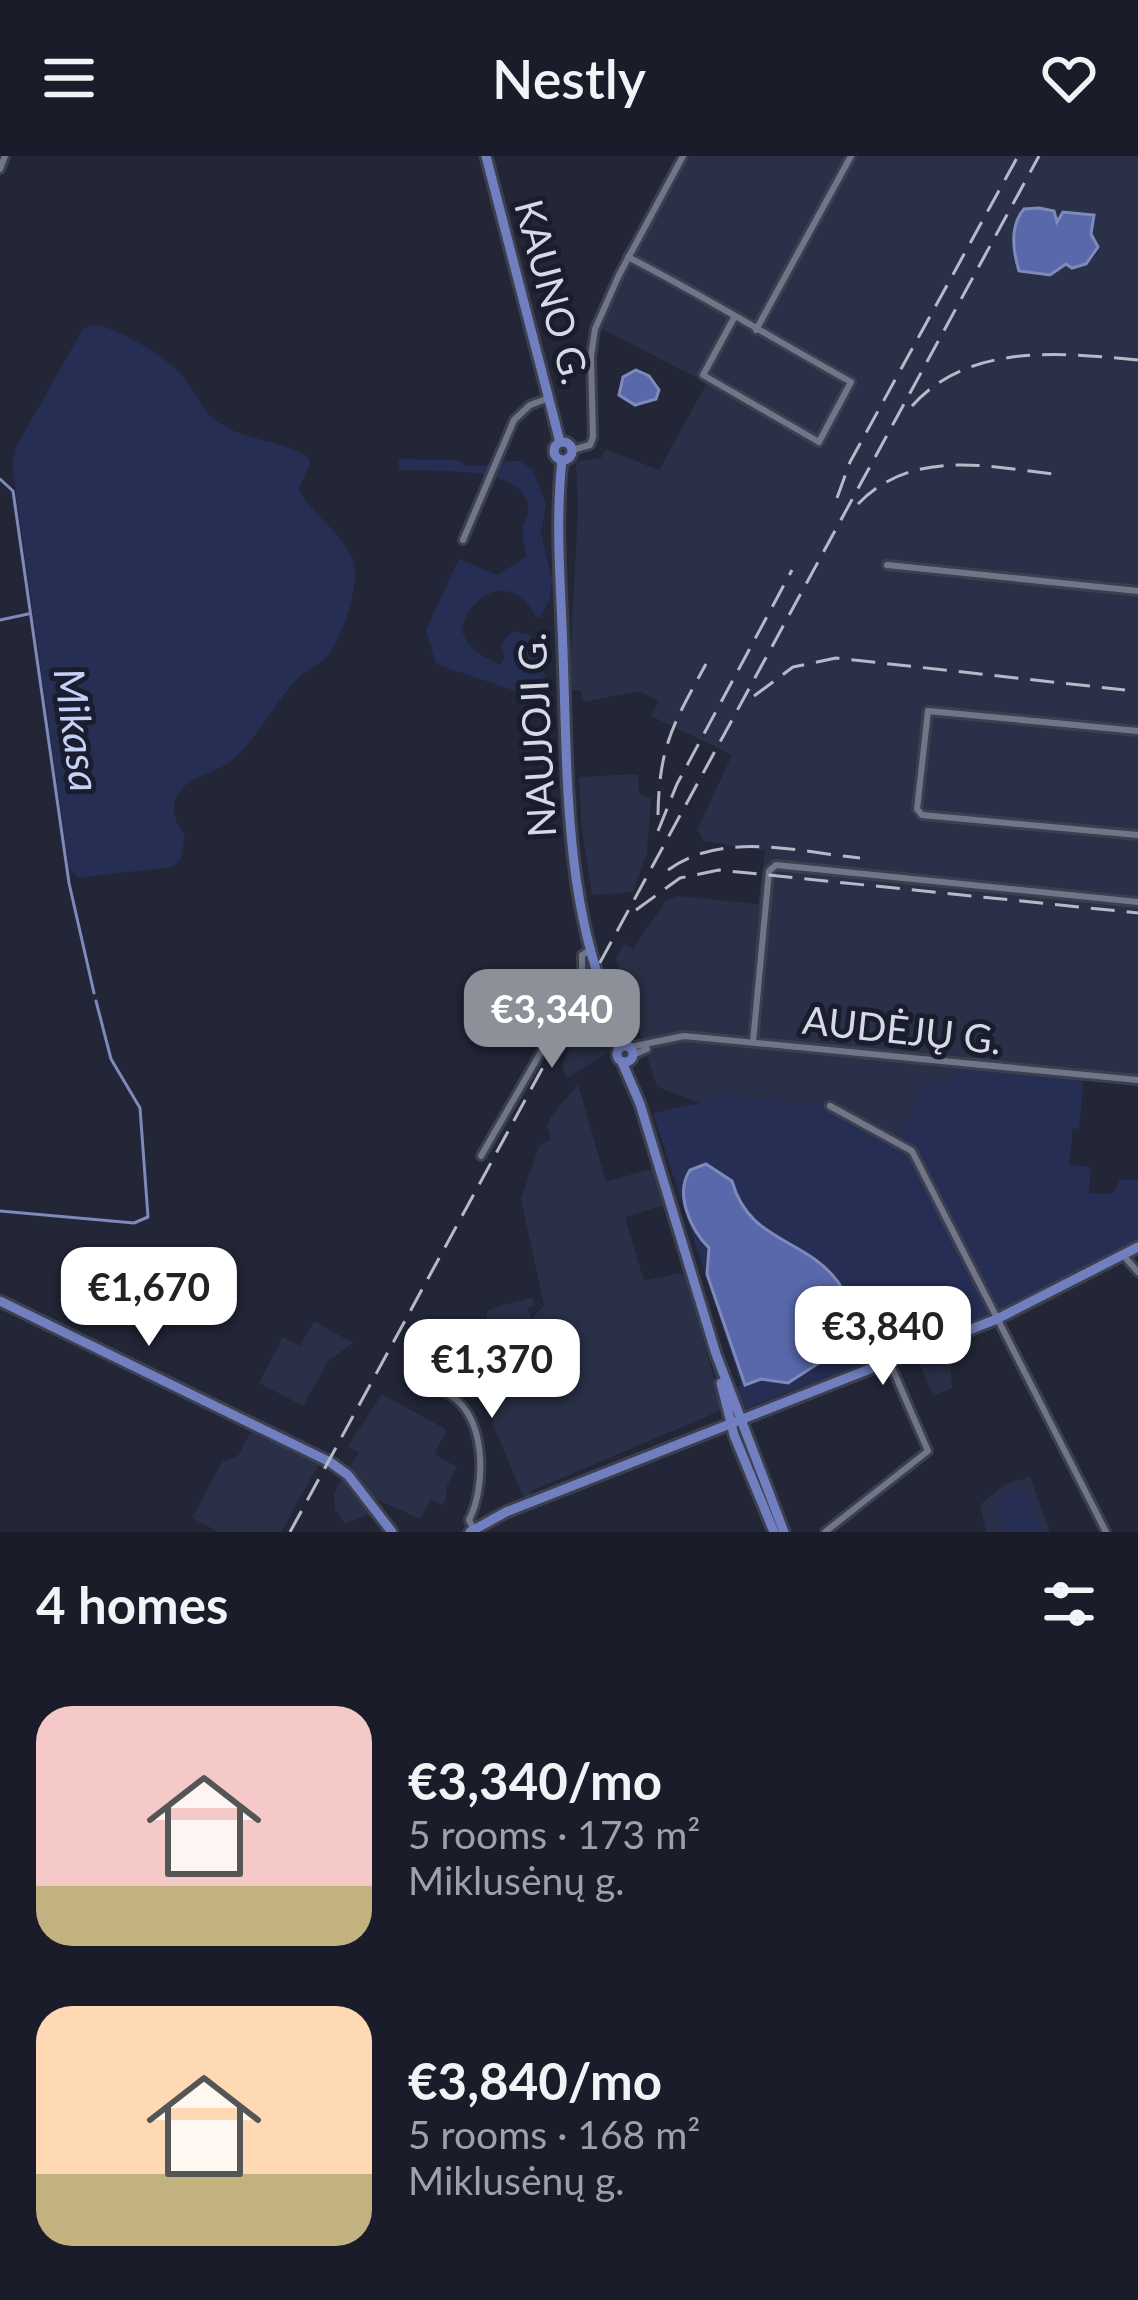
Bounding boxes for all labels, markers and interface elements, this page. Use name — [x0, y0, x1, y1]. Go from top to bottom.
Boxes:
icon: menu — [36, 45, 102, 111]
icon: heart — [1036, 45, 1102, 111]
text: Nestly — [492, 46, 646, 111]
street label: KAUNO G. — [506, 195, 600, 389]
street label: NAUJOJI G. — [508, 632, 564, 838]
water label: Mikasa — [45, 665, 111, 795]
pin: €3,340 — [454, 969, 650, 1071]
text: €3,340 — [491, 985, 613, 1031]
street label: AUDĖJŲ G. — [801, 996, 1004, 1062]
pin: €1,670 — [51, 1247, 247, 1349]
text: €1,670 — [88, 1263, 210, 1309]
pin: €3,840 — [785, 1286, 981, 1388]
text: €3,840 — [822, 1302, 944, 1348]
pin: €1,370 — [394, 1319, 590, 1421]
text: €1,370 — [431, 1335, 553, 1381]
icon: filters — [1036, 1571, 1102, 1637]
text: 4 homes — [36, 1574, 228, 1635]
text: €3,340/mo — [408, 1750, 662, 1811]
icon: home — [132, 1754, 276, 1898]
text: 5 rooms · 173 m² — [408, 1811, 700, 1857]
text: Miklusėnų g. — [408, 1857, 625, 1903]
text: €3,840/mo — [408, 2050, 662, 2111]
icon: home — [132, 2054, 276, 2198]
text: 5 rooms · 168 m² — [408, 2111, 700, 2157]
text: Miklusėnų g. — [408, 2157, 625, 2203]

